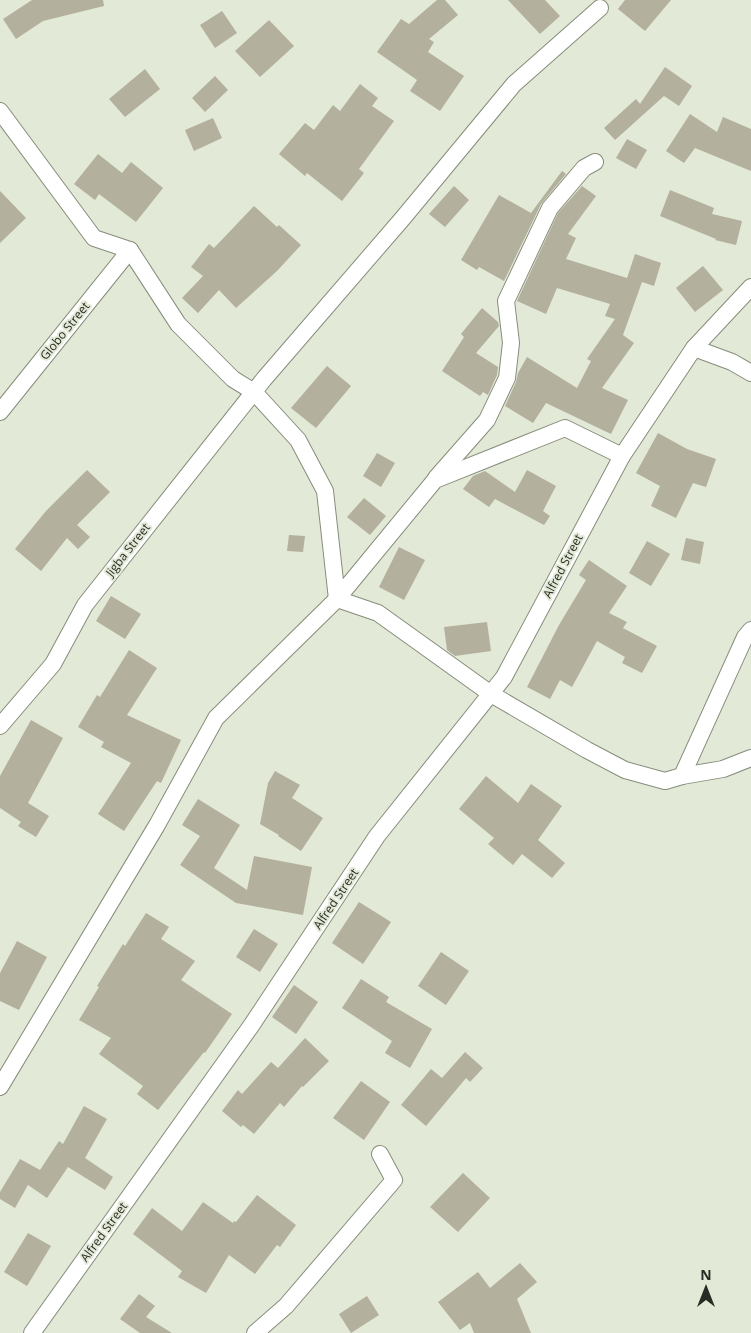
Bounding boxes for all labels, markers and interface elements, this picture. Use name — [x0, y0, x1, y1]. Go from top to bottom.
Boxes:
street label: Globo Street — [36, 298, 93, 363]
street label: Jigba Street — [101, 519, 154, 581]
street label: Alfred Street — [539, 531, 587, 601]
street label: Alfred Street — [309, 865, 362, 933]
street label: Alfred Street — [76, 1198, 131, 1265]
north arrow — [681, 1263, 731, 1313]
text: N — [700, 1265, 712, 1284]

